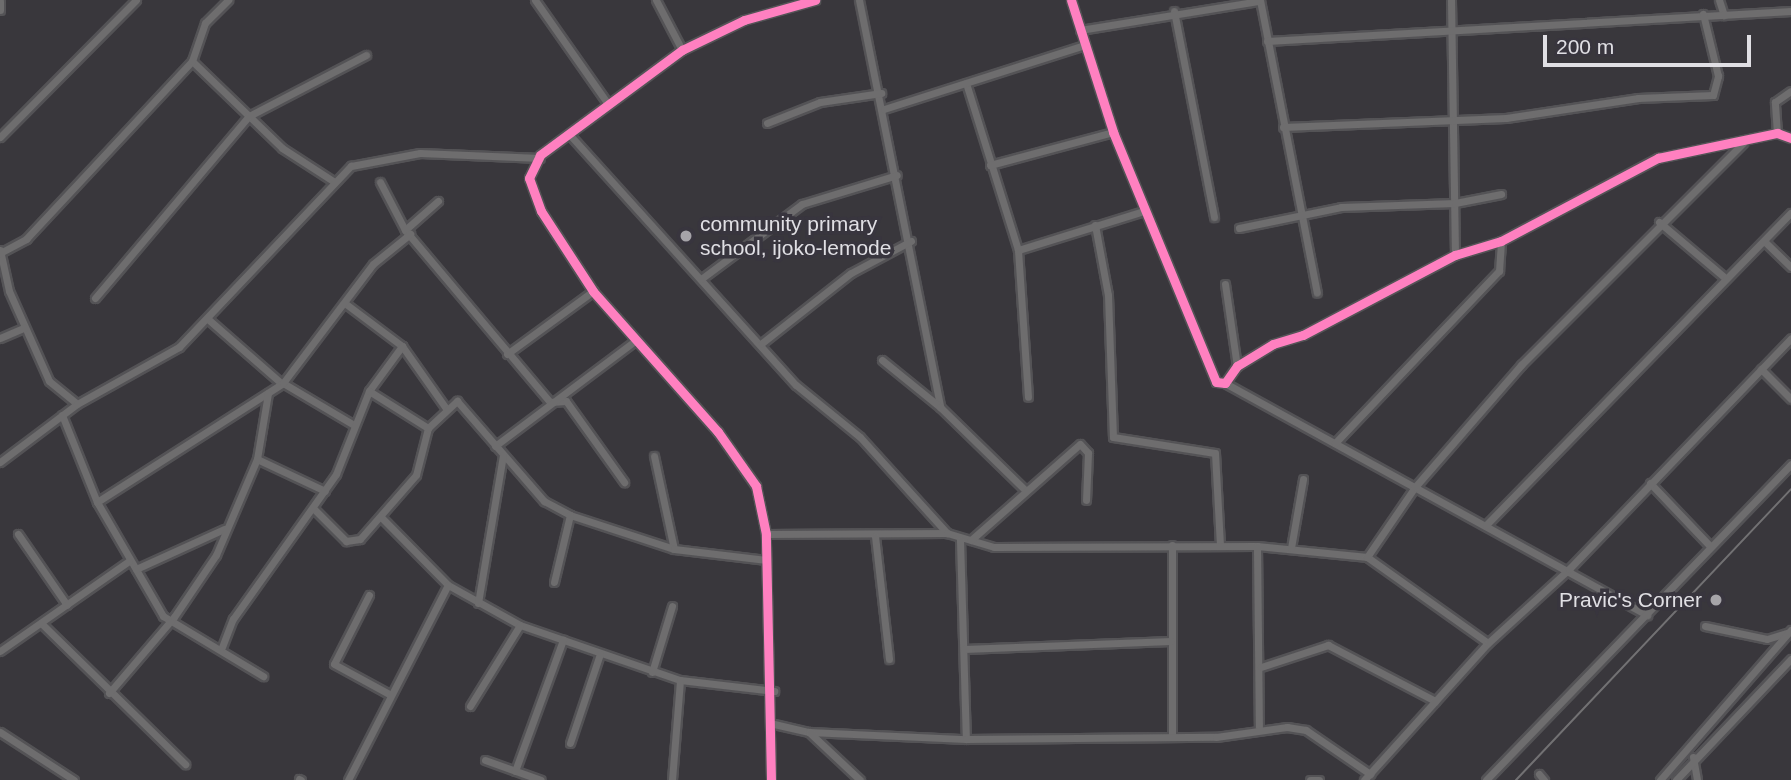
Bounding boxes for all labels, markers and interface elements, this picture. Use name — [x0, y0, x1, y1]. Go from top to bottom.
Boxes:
scale bar — [1546, 21, 1754, 65]
text: 200 m — [1556, 35, 1614, 58]
place label: community primary school, ijoko-lemode — [700, 211, 891, 261]
marker: community primary school, ijoko-lemode — [678, 228, 694, 244]
place label: Pravic's Corner — [1559, 587, 1702, 613]
marker: Pravic's Corner — [1708, 592, 1724, 608]

